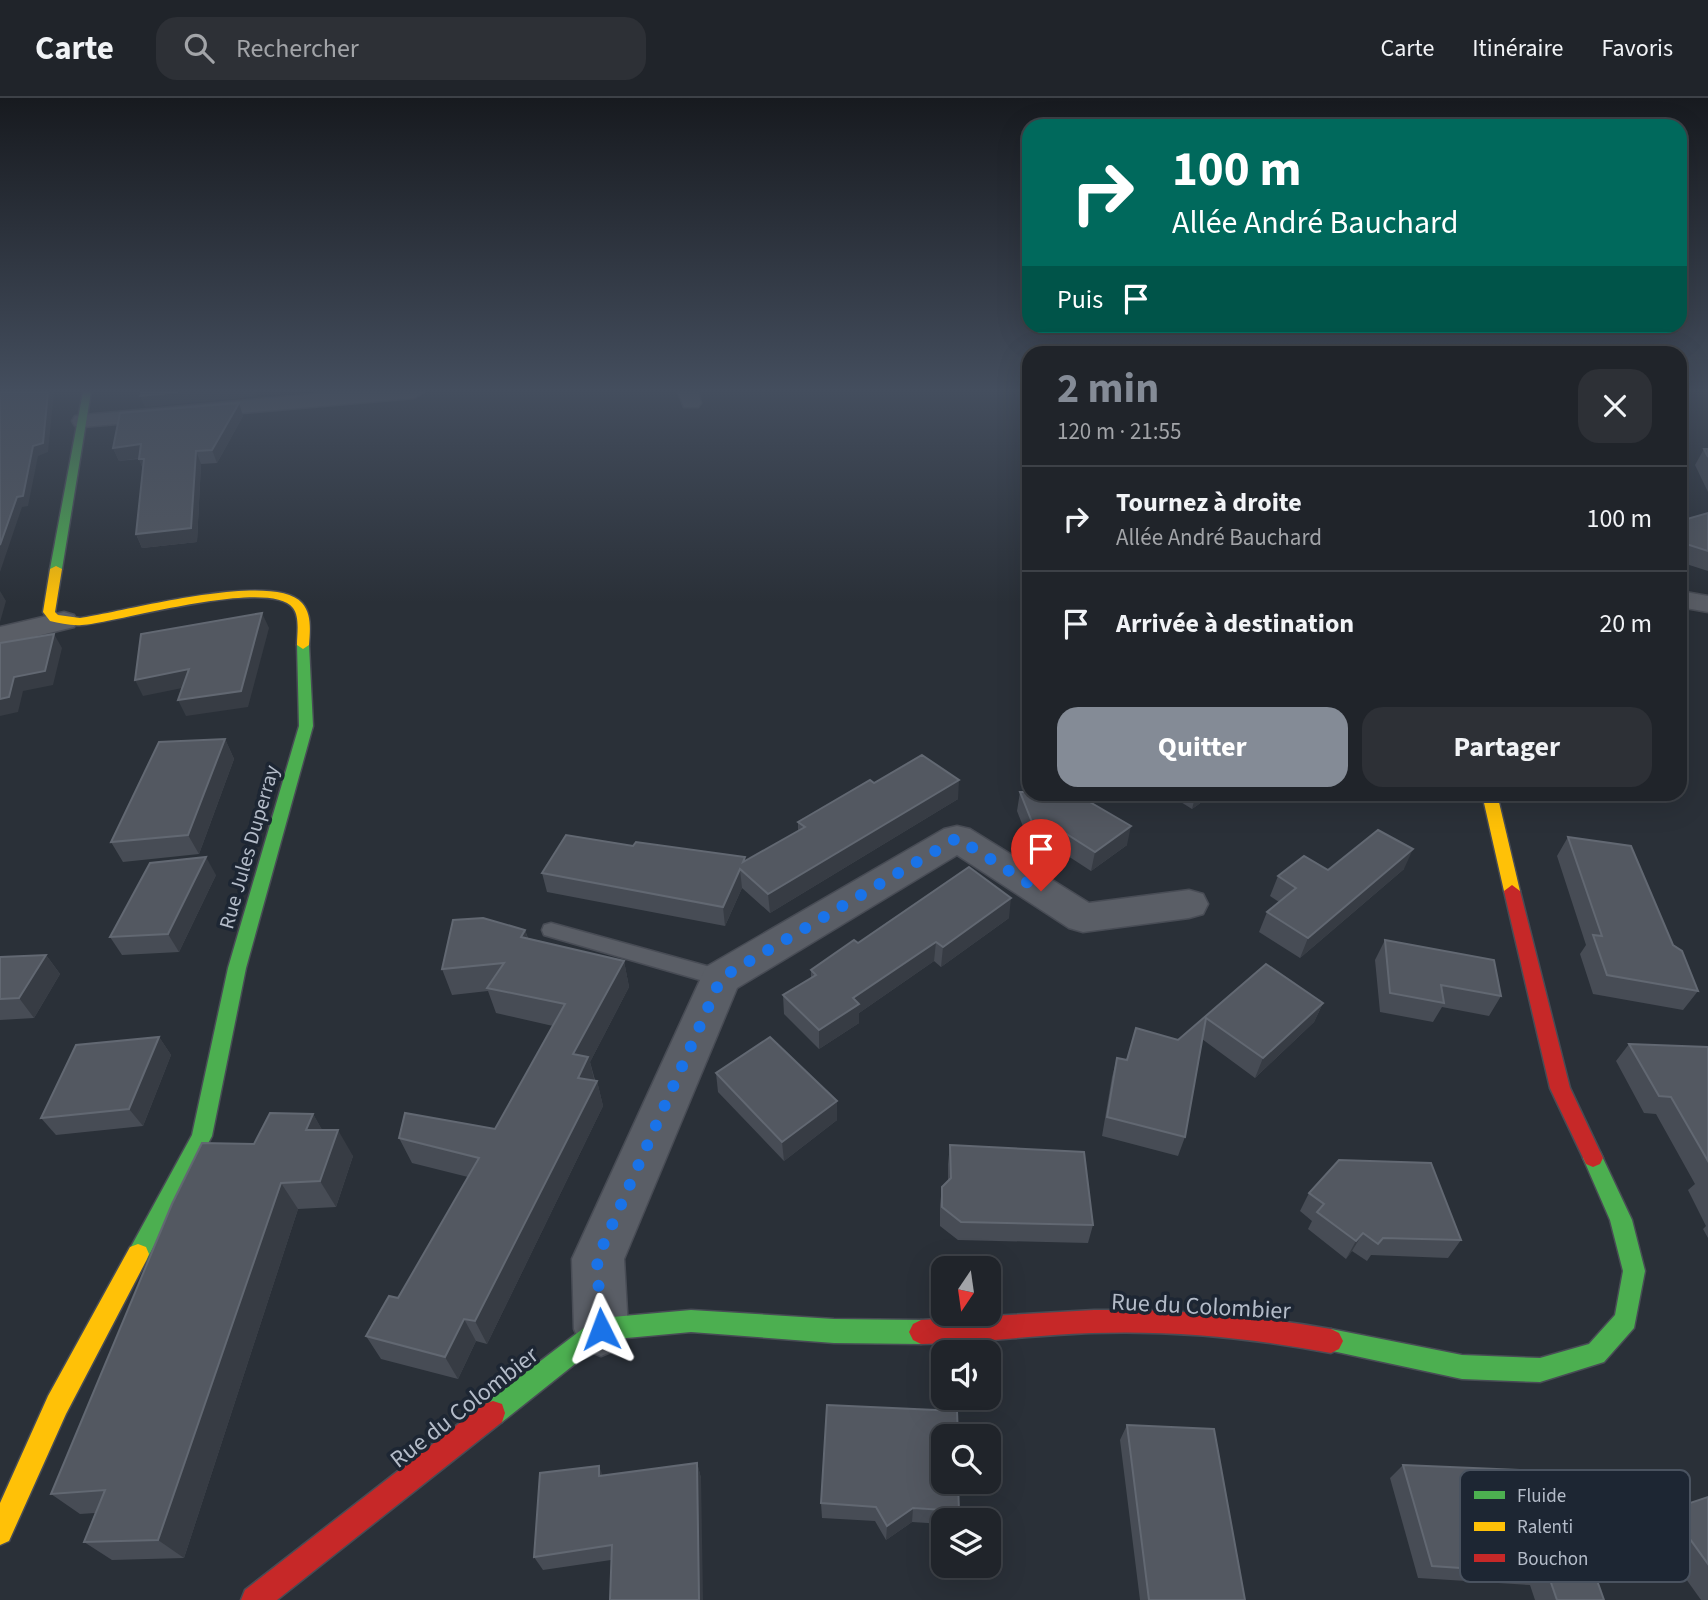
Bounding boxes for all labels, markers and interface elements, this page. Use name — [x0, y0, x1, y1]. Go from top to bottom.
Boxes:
search box — [156, 17, 646, 80]
text: Carte — [35, 25, 114, 72]
icon: search — [180, 29, 218, 67]
text: Rechercher — [236, 30, 359, 67]
text: Carte — [1380, 31, 1434, 66]
text: Itinéraire — [1472, 31, 1563, 66]
text: Favoris — [1601, 31, 1673, 66]
text: 100 m — [1172, 135, 1301, 205]
icon: right — [1057, 147, 1148, 238]
text: Allée André Bauchard — [1172, 200, 1459, 246]
icon: arrive — [1117, 280, 1155, 318]
text: Puis — [1057, 281, 1103, 318]
text: 2 min — [1057, 359, 1159, 419]
button: close — [1578, 369, 1652, 443]
text: 120 m · 21:55 — [1057, 415, 1181, 448]
text: Tournez à droite — [1116, 484, 1302, 521]
icon: right — [1057, 500, 1095, 538]
text: 100 m — [1586, 500, 1652, 537]
text: Allée André Bauchard — [1116, 521, 1322, 554]
icon: arrive — [1057, 605, 1095, 643]
text: Arrivée à destination — [1116, 605, 1354, 642]
text: 20 m — [1599, 605, 1652, 642]
button: Quitter — [1057, 707, 1348, 787]
button: Partager — [1362, 707, 1652, 787]
street label: Rue Jules Duperray — [211, 761, 287, 932]
pin — [1011, 819, 1071, 891]
icon: arrive — [1022, 830, 1060, 868]
north arrow — [931, 1256, 1001, 1326]
map controls — [931, 1256, 1001, 1578]
street label: Rue du Colombier — [1110, 1284, 1292, 1329]
position arrow — [564, 1292, 638, 1366]
street label: Rue du Colombier — [383, 1338, 546, 1477]
button: sound — [931, 1340, 1001, 1410]
button: search — [931, 1424, 1001, 1494]
legend — [1460, 1470, 1690, 1582]
text: Fluide — [1517, 1483, 1566, 1510]
button: layers — [931, 1508, 1001, 1578]
text: Ralenti — [1517, 1514, 1573, 1541]
text: Bouchon — [1517, 1546, 1589, 1573]

